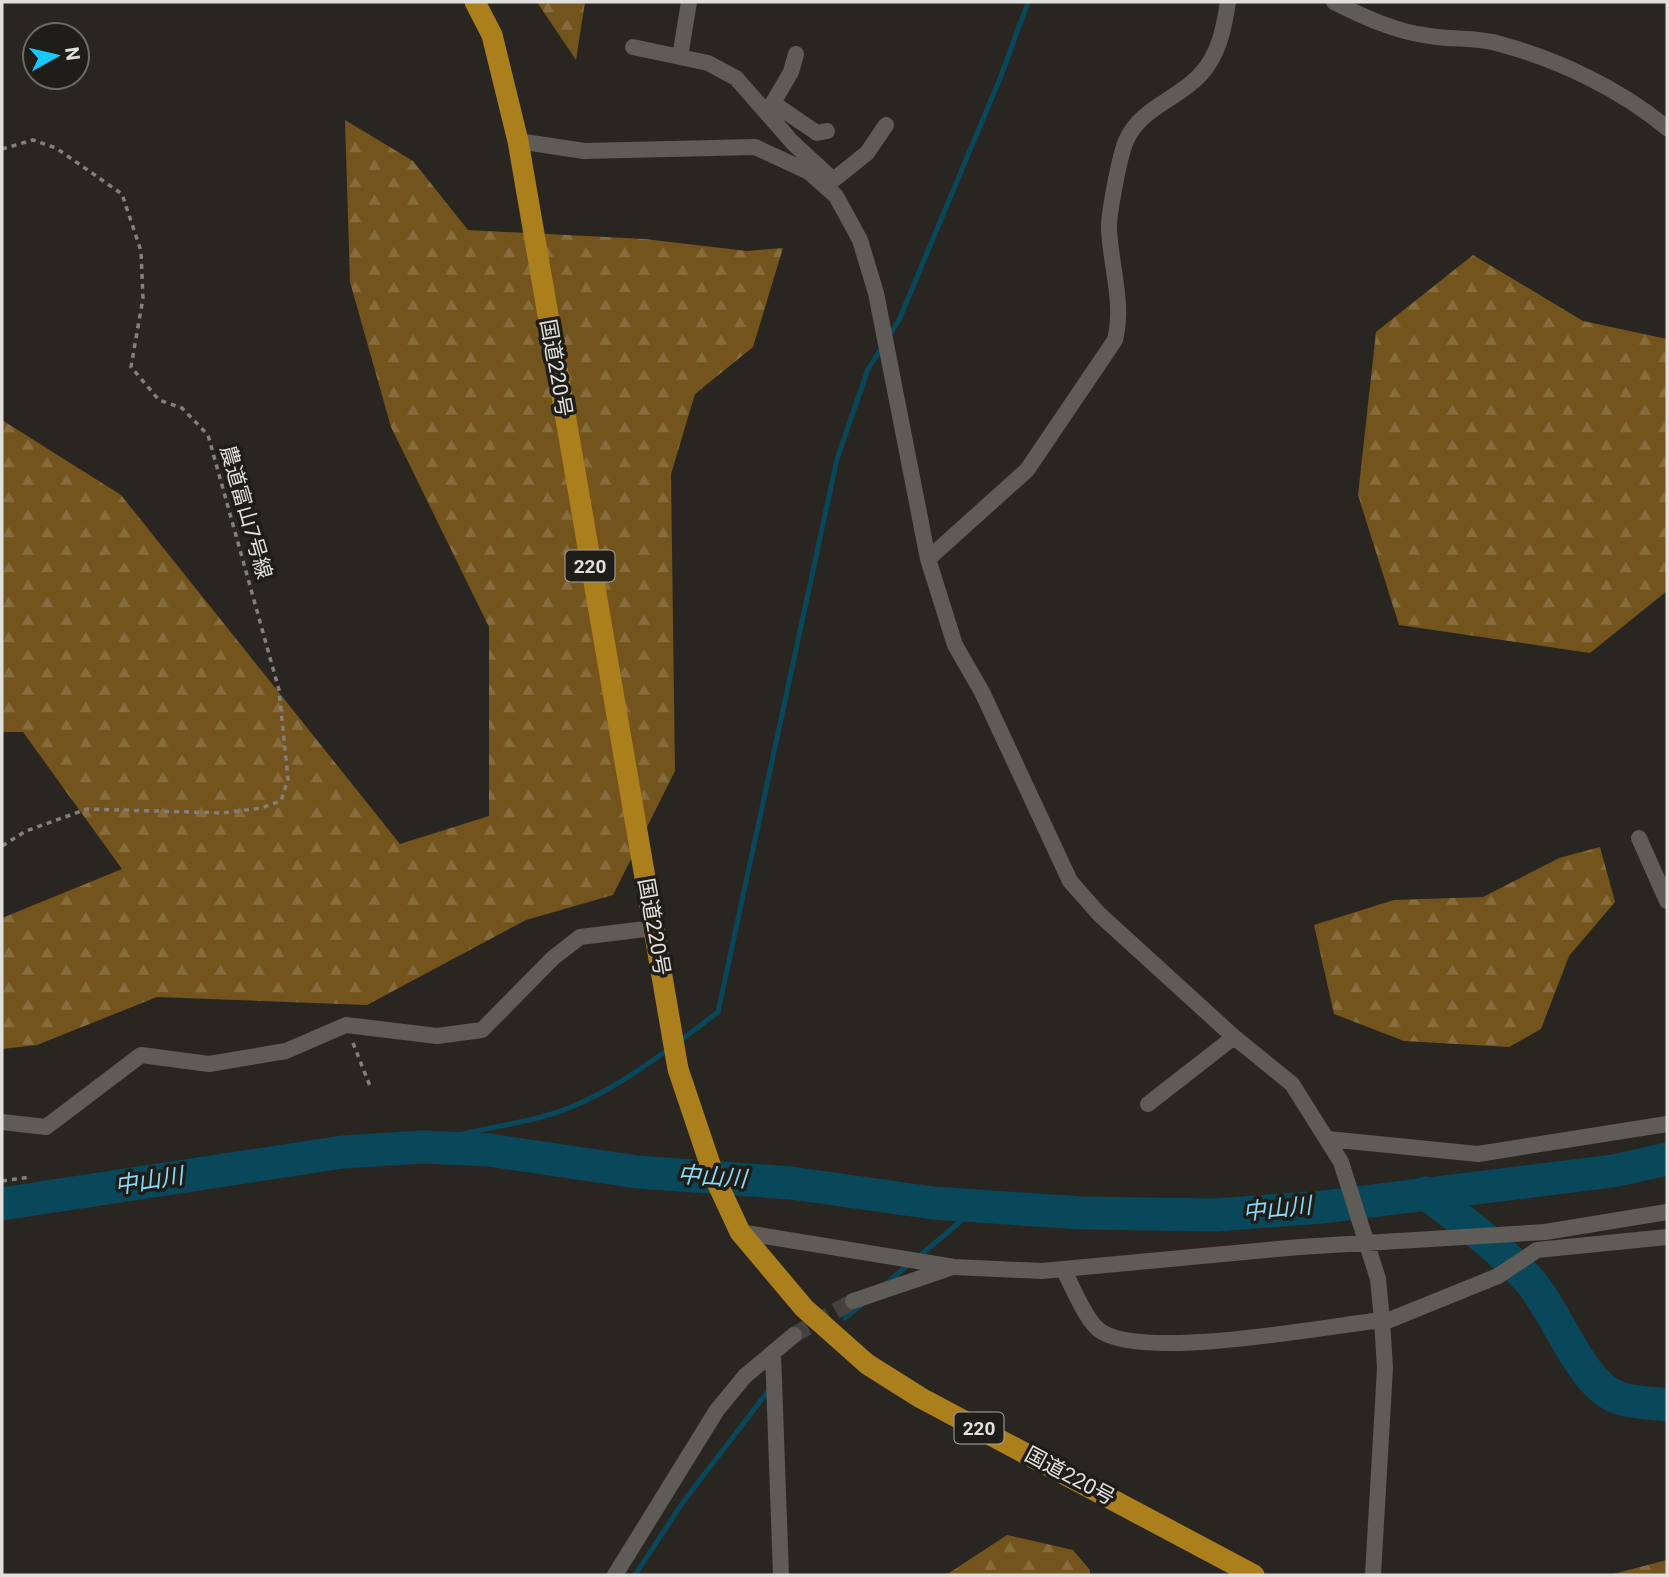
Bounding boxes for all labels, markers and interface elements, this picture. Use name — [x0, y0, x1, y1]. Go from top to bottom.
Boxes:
north arrow — [21, 21, 91, 91]
text: N — [60, 45, 85, 62]
street label: 国道220号 — [536, 317, 576, 419]
street label: 農道富山7号線 — [215, 442, 277, 582]
road number: 220 — [566, 551, 614, 582]
street label: 国道220号 — [634, 876, 674, 978]
water label: 中山川 — [677, 1161, 750, 1193]
water label: 中山川 — [113, 1162, 188, 1200]
water label: 中山川 — [1241, 1192, 1316, 1226]
road number: 220 — [954, 1412, 1004, 1444]
street label: 国道220号 — [1021, 1442, 1119, 1510]

